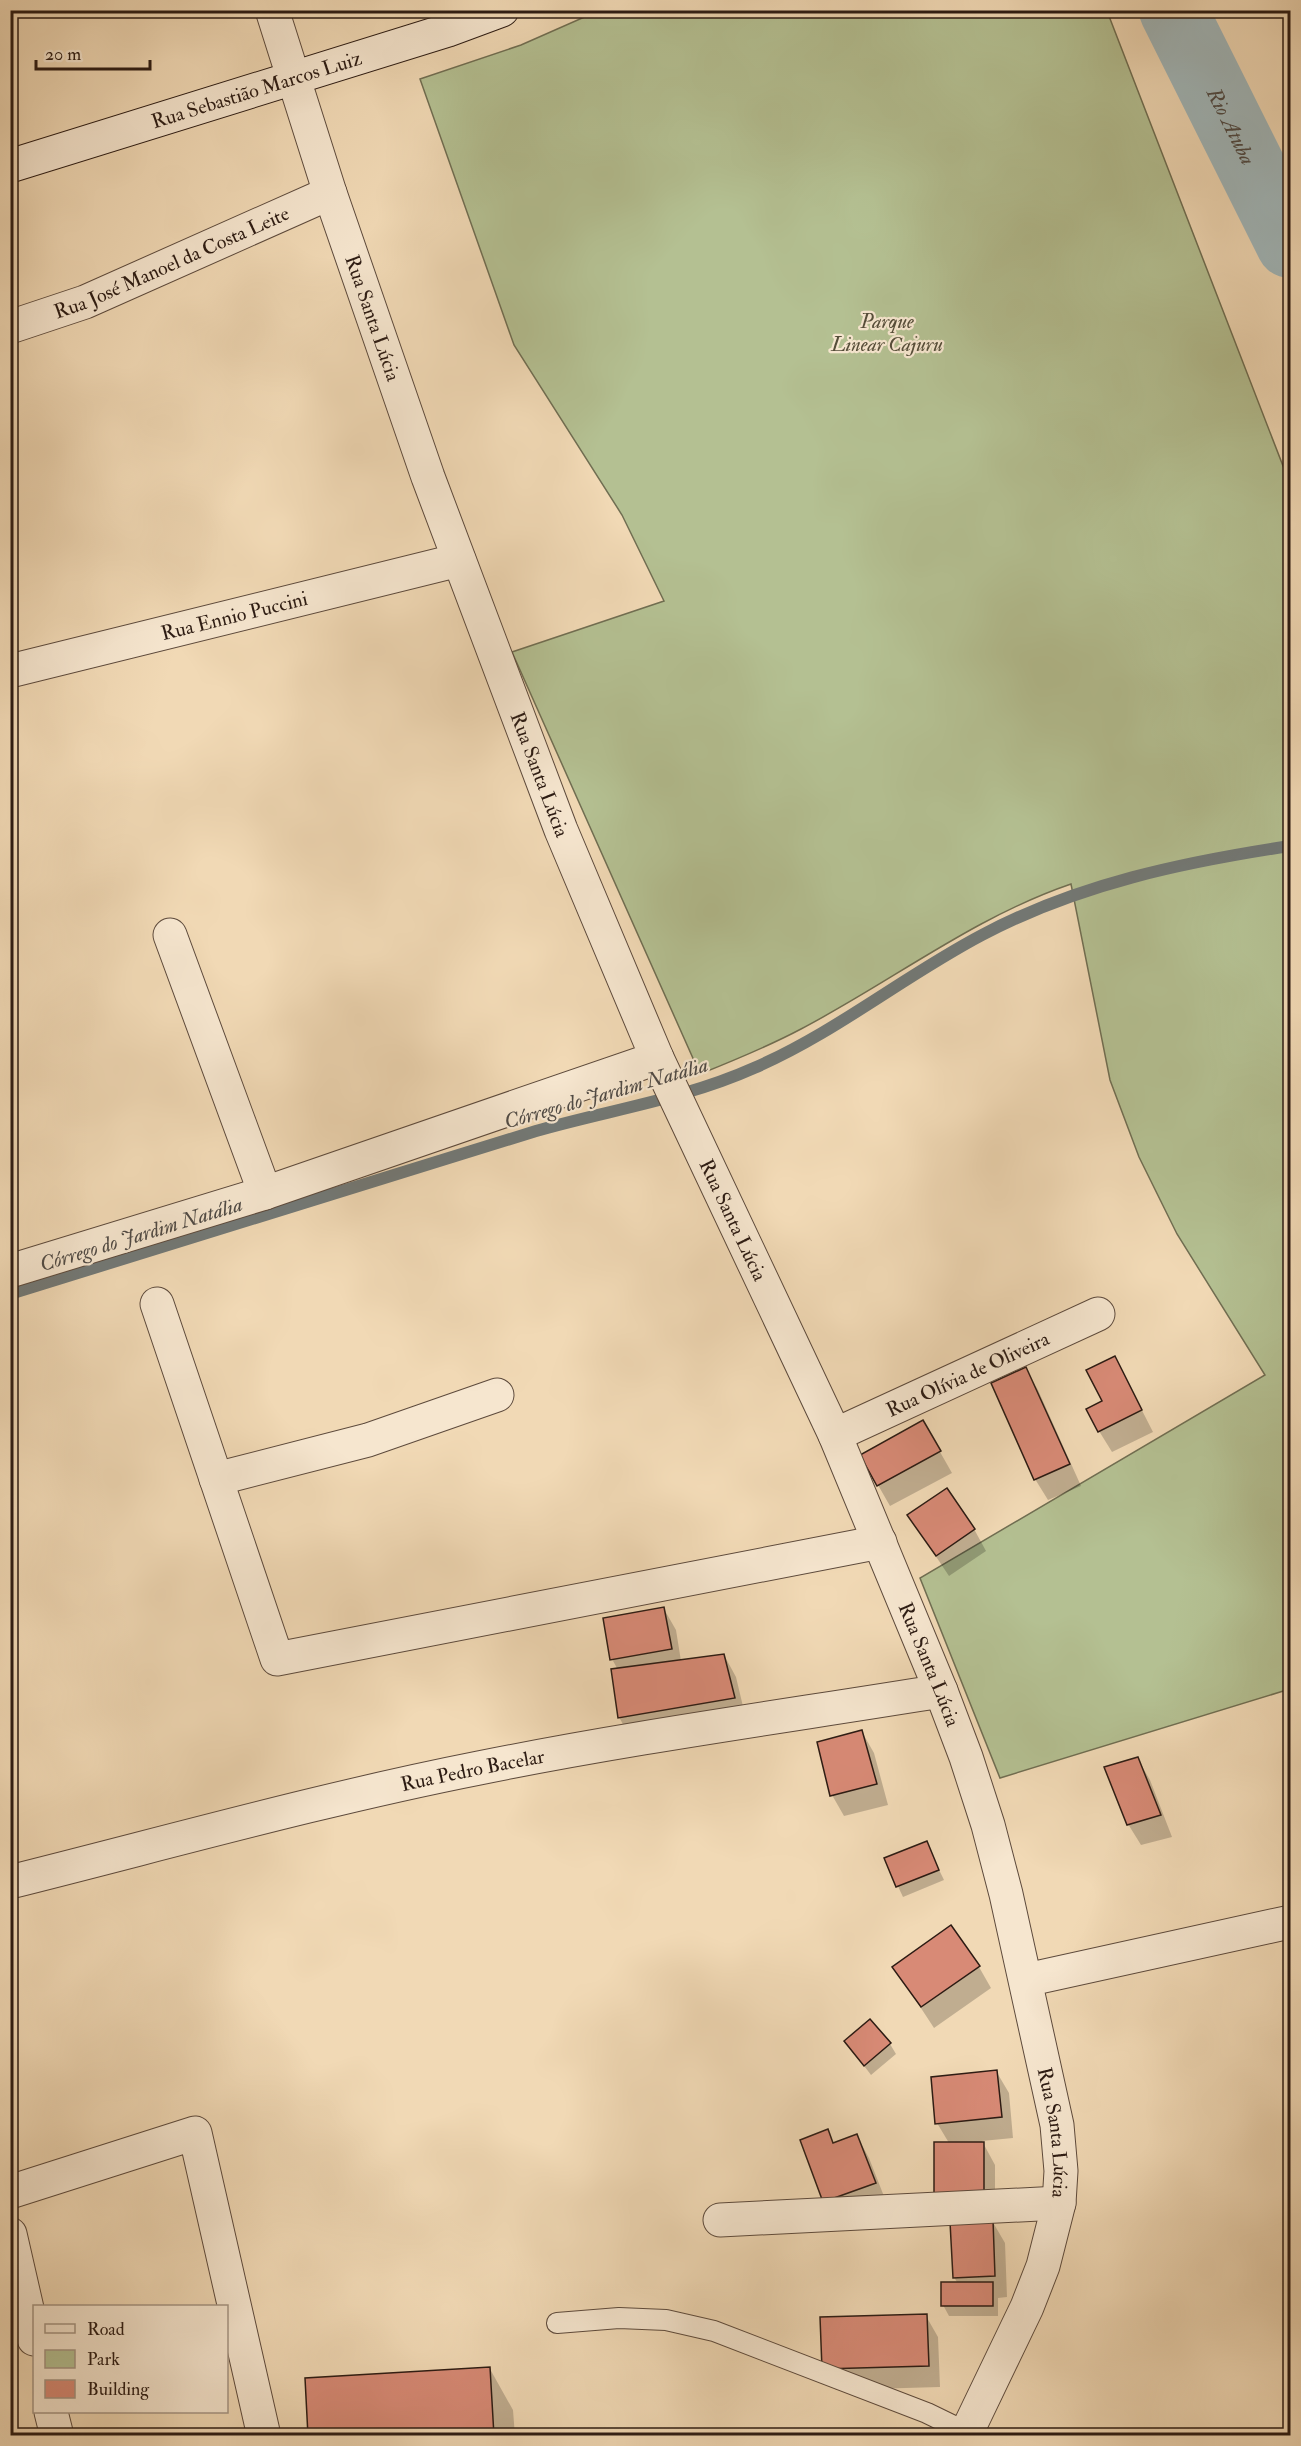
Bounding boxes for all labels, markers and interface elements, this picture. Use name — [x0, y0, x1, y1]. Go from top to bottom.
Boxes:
scale bar — [36, 33, 150, 71]
text: 20 m — [45, 43, 81, 66]
street label: Rua Sebastião Marcos Luiz — [148, 46, 365, 134]
water label: Rio Atuba — [1200, 82, 1261, 170]
street label: Rua José Manoel da Costa Leite — [51, 201, 293, 324]
street label: Rua Santa Lúcia — [339, 252, 406, 385]
park label: Parque Linear Cajuru — [830, 309, 943, 357]
street label: Rua Ennio Puccini — [158, 586, 310, 646]
street label: Rua Santa Lúcia — [505, 708, 575, 842]
water label: Córrego do Jardim Natália — [501, 1051, 711, 1136]
street label: Rua Santa Lúcia — [693, 1155, 773, 1286]
water label: Córrego do Jardim Natália — [36, 1191, 246, 1278]
street label: Rua Olívia de Oliveira — [882, 1326, 1054, 1423]
street label: Rua Santa Lúcia — [893, 1599, 966, 1731]
street label: Rua Pedro Bacelar — [398, 1743, 547, 1797]
street label: Rua Santa Lúcia — [1032, 2065, 1073, 2199]
legend — [33, 2305, 228, 2413]
text: Road — [87, 2318, 125, 2341]
text: Park — [87, 2348, 120, 2371]
text: Building — [87, 2378, 150, 2401]

